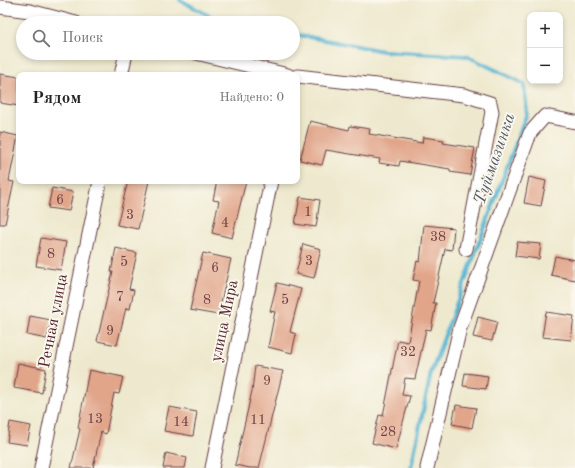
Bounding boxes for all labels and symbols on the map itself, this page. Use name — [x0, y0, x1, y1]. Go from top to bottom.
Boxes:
water label: Туймазинка — [471, 111, 519, 207]
house number: 6 — [56, 193, 64, 207]
house number: 1 — [304, 205, 312, 219]
house number: 3 — [126, 208, 134, 222]
house number: 4 — [221, 216, 229, 230]
house number: 38 — [430, 230, 446, 244]
house number: 8 — [47, 247, 55, 261]
house number: 3 — [305, 254, 313, 268]
house number: 5 — [120, 255, 128, 269]
house number: 6 — [211, 261, 219, 275]
street label: Речная улица — [37, 272, 71, 370]
street label: улица Мира — [208, 278, 242, 364]
house number: 7 — [116, 290, 124, 304]
house number: 8 — [203, 293, 211, 307]
house number: 5 — [281, 293, 289, 307]
house number: 9 — [106, 324, 114, 338]
house number: 32 — [400, 345, 416, 359]
house number: 9 — [263, 374, 271, 388]
house number: 13 — [87, 412, 103, 426]
house number: 11 — [250, 413, 266, 427]
house number: 14 — [173, 415, 189, 429]
house number: 28 — [380, 425, 396, 439]

